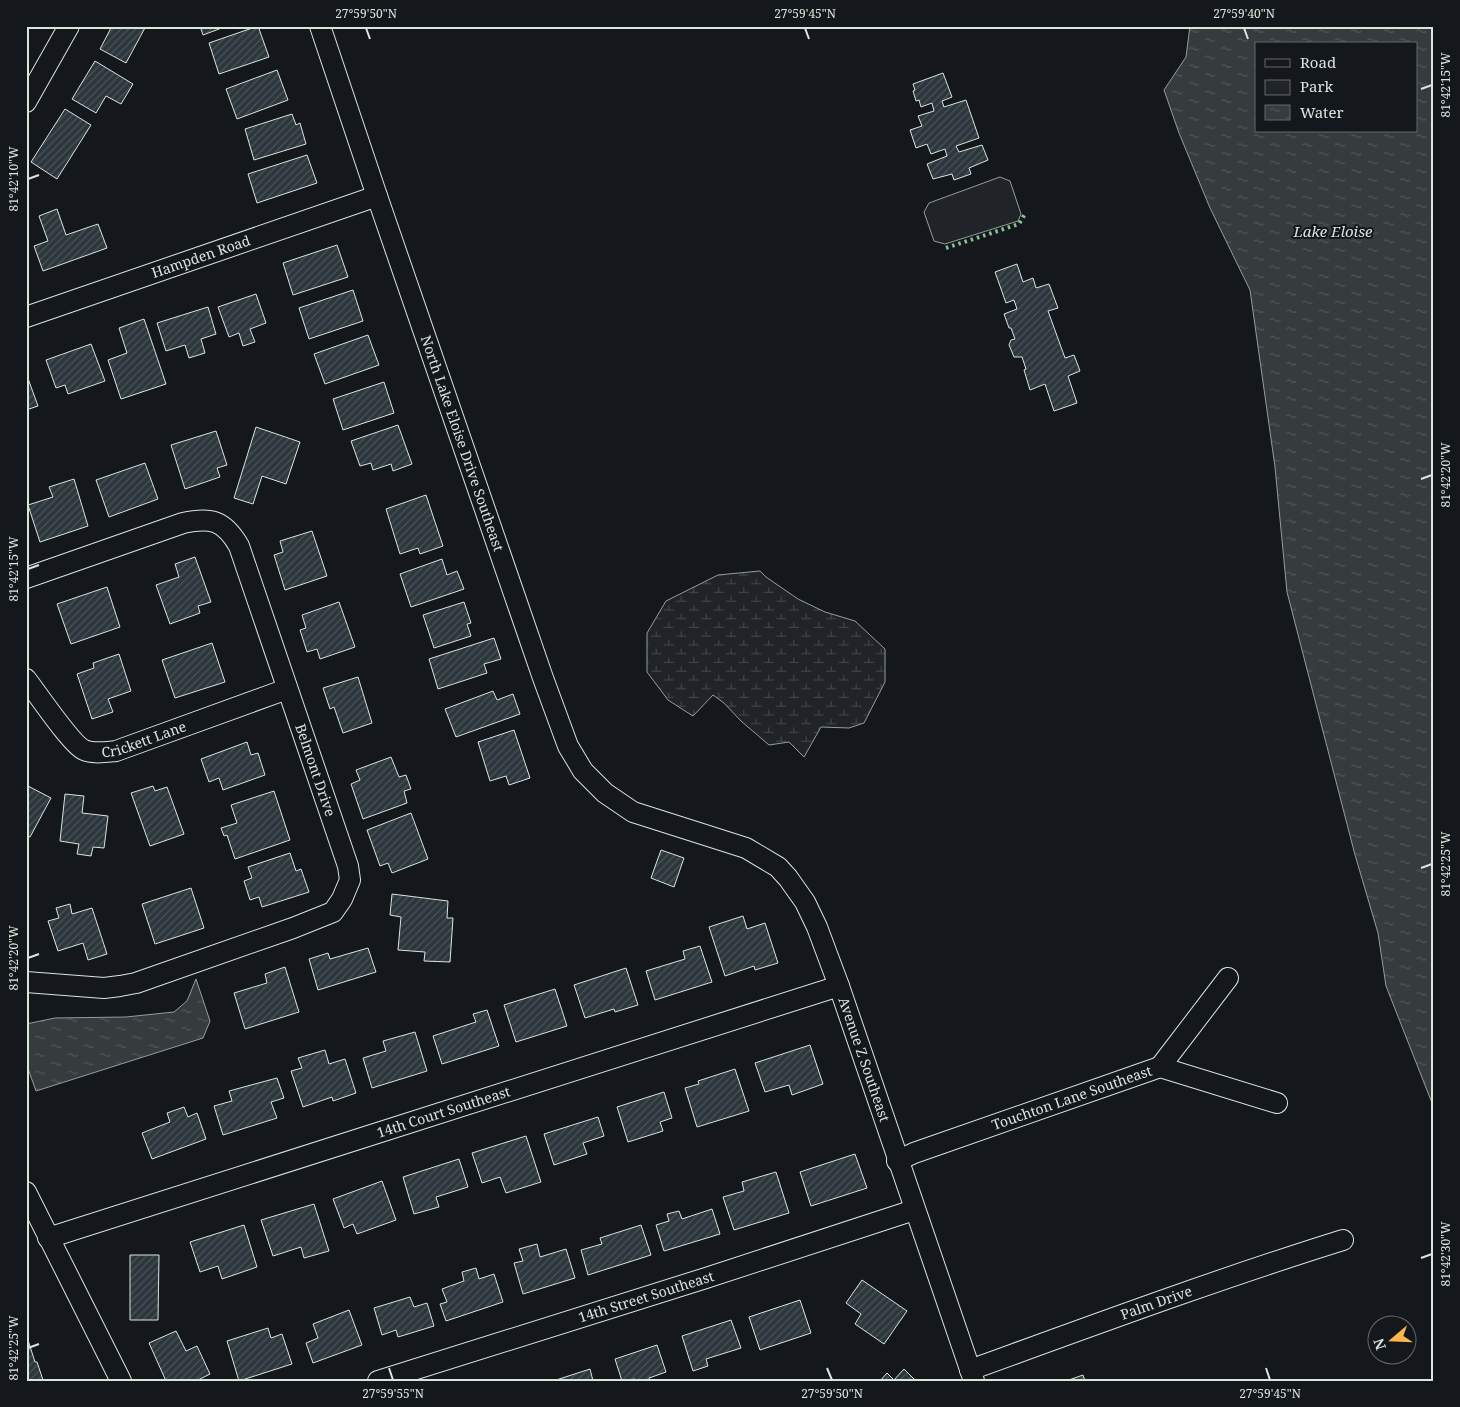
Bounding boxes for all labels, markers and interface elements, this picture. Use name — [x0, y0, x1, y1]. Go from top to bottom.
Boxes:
text: 27°59'50"N — [335, 5, 397, 22]
text: 27°59'45"N — [774, 5, 836, 22]
text: 27°59'40"N — [1213, 5, 1275, 22]
legend — [1255, 42, 1418, 132]
text: Road — [1300, 52, 1336, 72]
text: 81°42'15"W — [1437, 52, 1454, 118]
text: Park — [1300, 76, 1334, 96]
text: Water — [1300, 102, 1343, 122]
text: 81°42'10"W — [5, 146, 22, 212]
water label: Lake Eloise — [1293, 221, 1373, 241]
street label: Hampden Road — [149, 230, 253, 282]
street label: North Lake Eloise Drive Southeast — [417, 333, 509, 554]
text: 81°42'20"W — [1437, 442, 1454, 508]
text: 81°42'15"W — [5, 536, 22, 602]
street label: Crickett Lane — [101, 716, 189, 761]
street label: Belmont Drive — [291, 721, 340, 819]
text: 81°42'25"W — [1437, 831, 1454, 897]
text: 81°42'20"W — [5, 925, 22, 991]
street label: Avenue Z Southeast — [834, 994, 895, 1124]
street label: Touchton Lane Southeast — [989, 1061, 1154, 1134]
street label: 14th Court Southeast — [374, 1081, 512, 1142]
text: 81°42'30"W — [1437, 1221, 1454, 1287]
street label: 14th Street Southeast — [576, 1266, 716, 1327]
street label: Palm Drive — [1118, 1281, 1194, 1324]
north arrow — [1368, 1314, 1418, 1364]
text: 81°42'25"W — [5, 1315, 22, 1381]
text: N — [1368, 1336, 1390, 1353]
text: 27°59'55"N — [362, 1385, 424, 1402]
text: 27°59'50"N — [801, 1385, 863, 1402]
text: 27°59'45"N — [1239, 1385, 1301, 1402]

